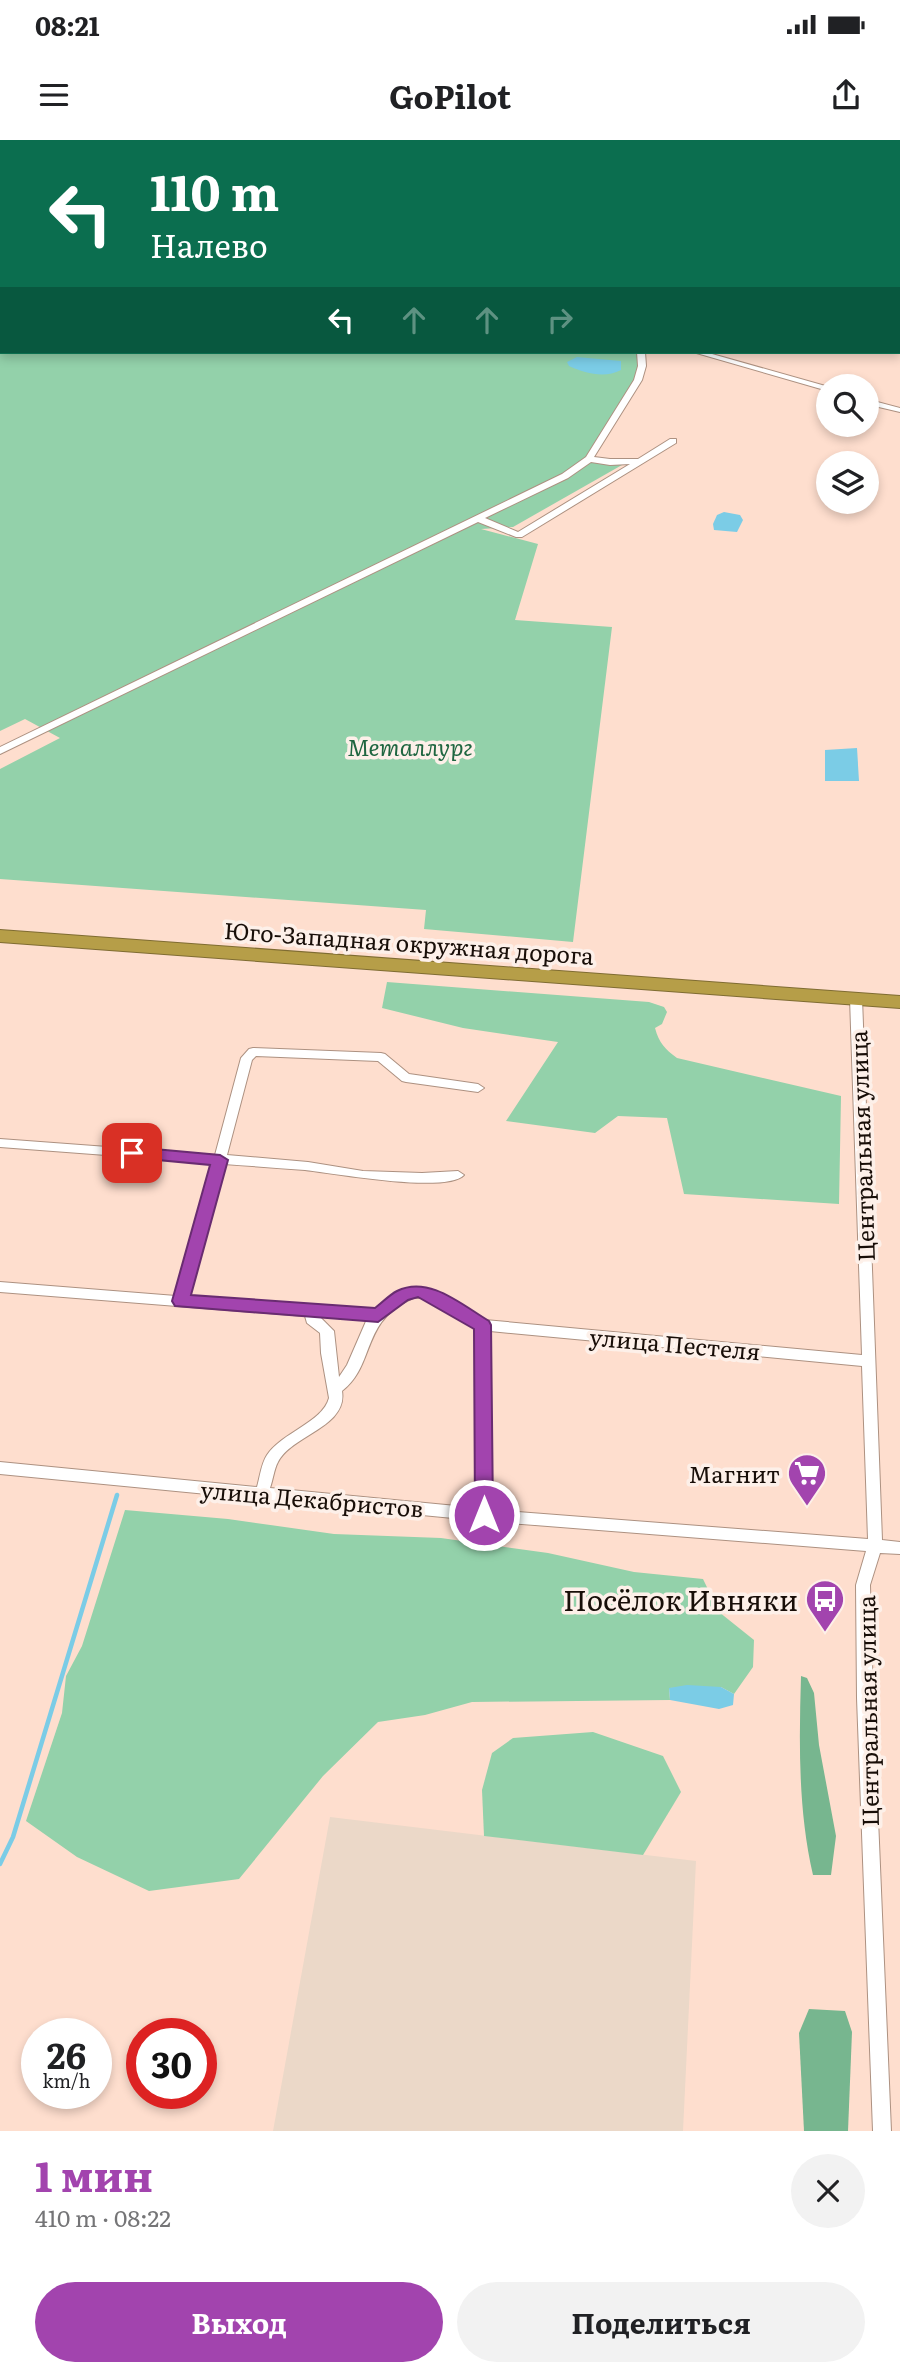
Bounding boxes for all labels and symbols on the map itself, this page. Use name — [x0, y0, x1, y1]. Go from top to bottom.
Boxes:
park label: Металлург — [347, 729, 473, 763]
street label: Юго-Западная окружная дорога — [223, 912, 596, 972]
street label: Центральная улица — [840, 1029, 882, 1262]
pin — [102, 1123, 162, 1183]
street label: улица Пестеля — [588, 1319, 762, 1367]
supermarket icon: Магнит — [786, 1452, 828, 1507]
place label: Магнит — [689, 1456, 780, 1490]
street label: улица Декабристов — [199, 1471, 425, 1525]
position arrow — [447, 1478, 521, 1552]
place label: Посёлок Ивняки — [563, 1578, 798, 1620]
bus stop icon: Посёлок Ивняки — [804, 1578, 846, 1633]
street label: Центральная улица — [848, 1594, 886, 1827]
speed limit sign: 30 — [126, 2018, 217, 2109]

